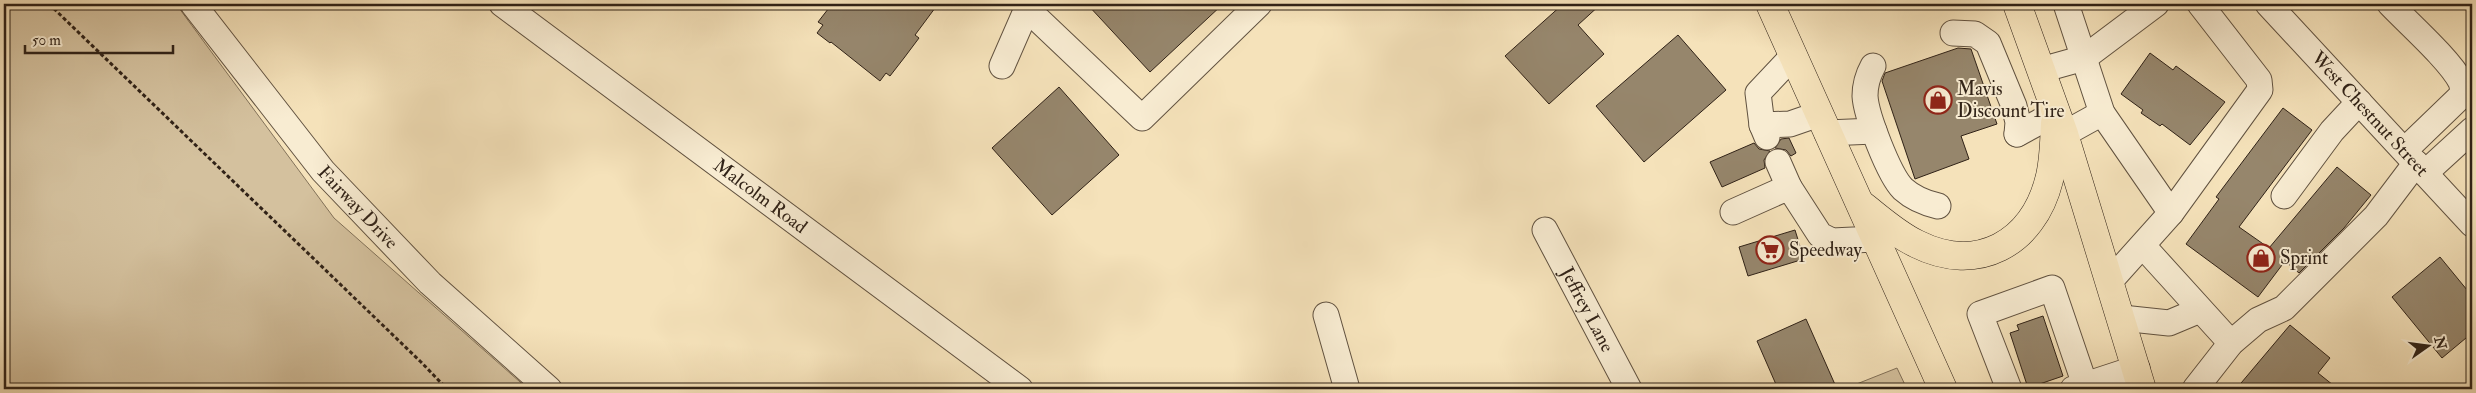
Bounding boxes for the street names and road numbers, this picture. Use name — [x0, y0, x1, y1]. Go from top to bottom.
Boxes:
street label: West Chestnut Street — [2305, 46, 2434, 182]
street label: Malcolm Road — [709, 153, 813, 239]
street label: Fairway Drive — [312, 161, 403, 254]
street label: Jeffrey Lane — [1554, 262, 1619, 356]

